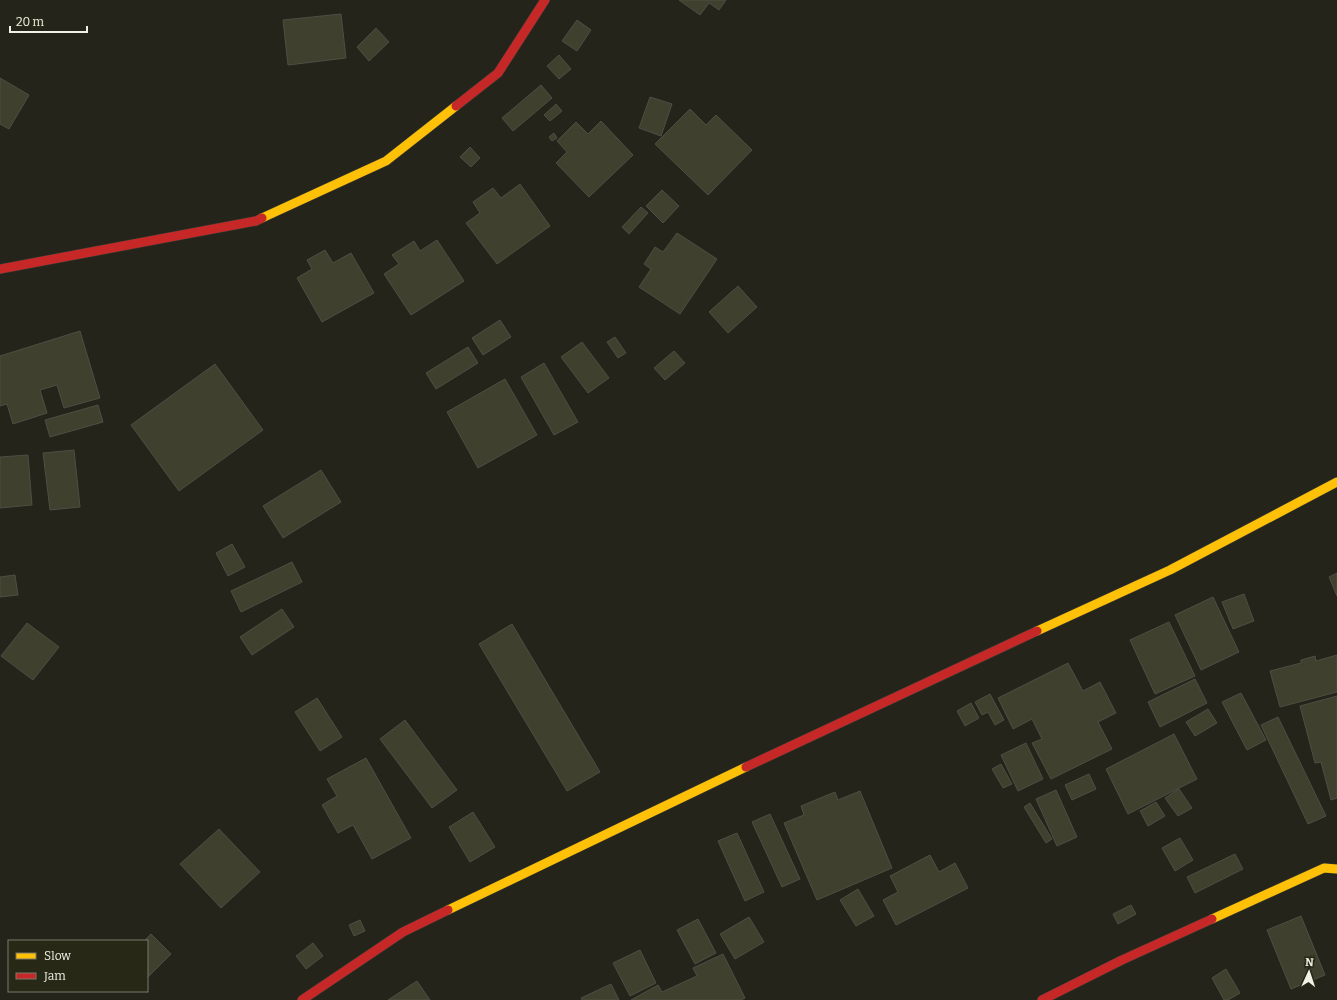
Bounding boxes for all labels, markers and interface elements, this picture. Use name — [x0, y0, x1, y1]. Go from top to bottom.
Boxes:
scale bar — [10, 8, 87, 34]
text: 20 m — [16, 15, 45, 29]
legend — [8, 940, 148, 992]
text: Slow — [44, 949, 71, 963]
north arrow — [1289, 952, 1329, 992]
text: N — [1305, 956, 1315, 969]
text: Jam — [43, 969, 66, 983]

